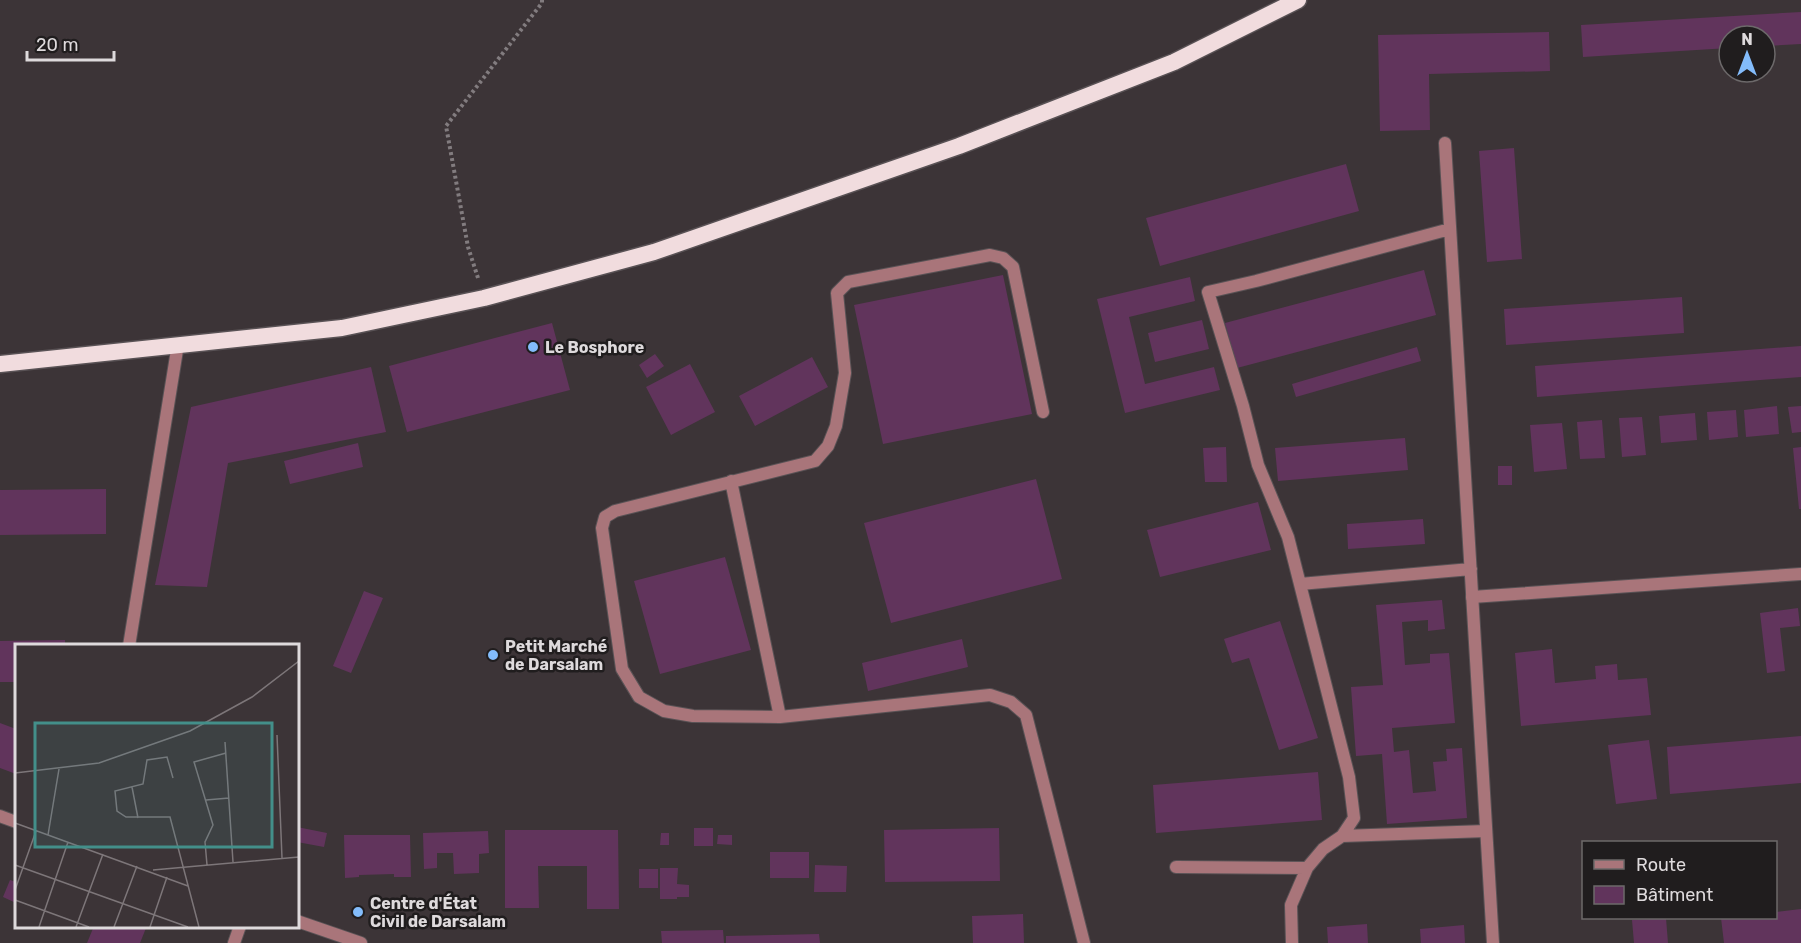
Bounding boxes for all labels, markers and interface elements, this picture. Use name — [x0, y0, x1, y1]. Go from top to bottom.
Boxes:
scale bar — [27, 24, 114, 62]
north arrow — [1717, 24, 1777, 84]
text: N — [1741, 30, 1753, 49]
text: 20 m — [36, 34, 78, 56]
place label: Le Bosphore — [545, 338, 644, 357]
marker: Le Bosphore — [526, 340, 540, 354]
place label: Petit Marché de Darsalam — [505, 637, 607, 674]
inset map — [15, 644, 298, 928]
marker: Petit Marché de Darsalam — [486, 648, 500, 662]
legend — [1582, 841, 1777, 919]
text: Route — [1636, 854, 1686, 876]
text: Bâtiment — [1636, 884, 1713, 906]
place label: Centre d'État Civil de Darsalam — [370, 893, 506, 931]
marker: Centre d'État Civil de Darsalam — [351, 905, 365, 919]

